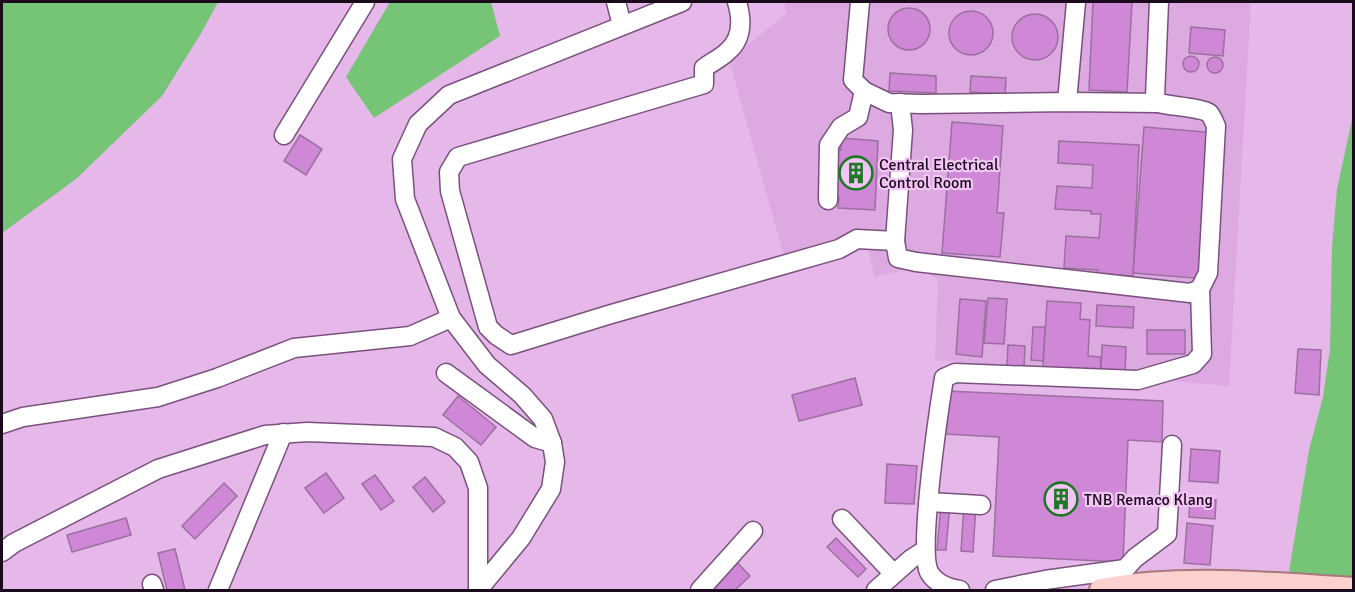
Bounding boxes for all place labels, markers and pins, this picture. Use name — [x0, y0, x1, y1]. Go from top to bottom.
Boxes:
building icon: Central Electrical Control Room — [838, 155, 874, 191]
place label: Central Electrical Control Room — [879, 155, 999, 193]
building icon: TNB Remaco Klang — [1043, 481, 1079, 517]
place label: TNB Remaco Klang — [1084, 490, 1213, 510]

